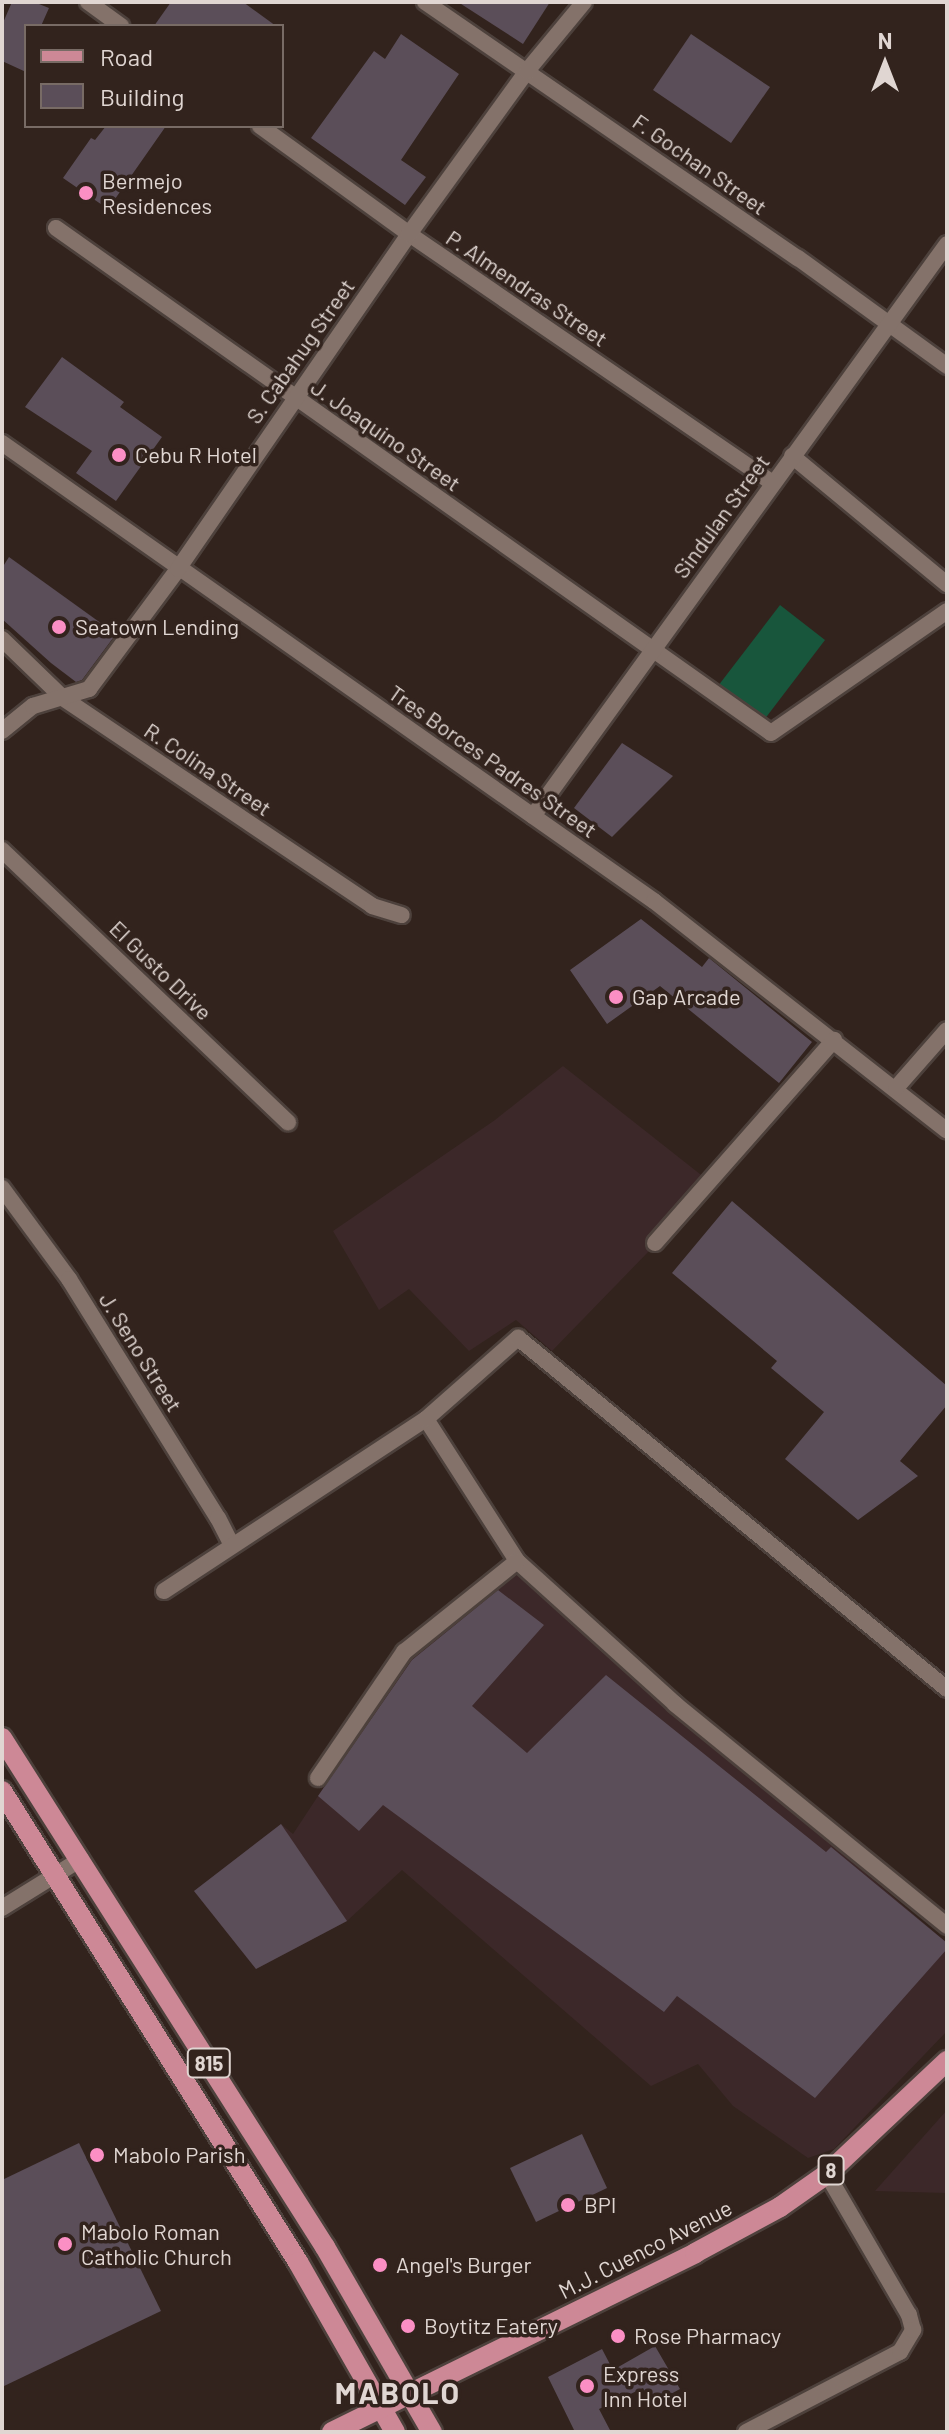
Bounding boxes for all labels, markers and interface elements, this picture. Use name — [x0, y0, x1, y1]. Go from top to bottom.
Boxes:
legend — [24, 24, 284, 128]
north arrow — [845, 24, 925, 104]
text: N — [878, 27, 892, 53]
text: Road — [100, 42, 153, 71]
text: Building — [100, 82, 184, 111]
street label: F. Gochan Street — [628, 108, 772, 220]
place label: Bermejo Residences — [102, 167, 212, 218]
marker: Bermejo Residences — [77, 184, 95, 202]
street label: P. Almendras Street — [441, 224, 613, 352]
street label: S. Cabahug Street — [240, 274, 360, 428]
street label: J. Joaquino Street — [306, 374, 466, 496]
place label: Cebu R Hotel — [135, 442, 257, 468]
marker: Cebu R Hotel — [110, 446, 128, 464]
street label: Sindulan Street — [667, 449, 775, 583]
place label: Seatown Lending — [75, 614, 239, 640]
marker: Seatown Lending — [50, 618, 68, 636]
street label: Tres Borces Padres Street — [384, 679, 602, 843]
street label: R. Colina Street — [139, 717, 277, 821]
street label: El Gusto Drive — [104, 915, 218, 1025]
place label: Gap Arcade — [632, 984, 741, 1010]
marker: Gap Arcade — [607, 988, 625, 1006]
street label: J. Seno Street — [94, 1287, 188, 1417]
road number: 815 — [185, 2047, 233, 2079]
place label: Mabolo Parish — [113, 2142, 246, 2168]
marker: Mabolo Parish — [88, 2146, 106, 2164]
road number: 8 — [817, 2154, 845, 2186]
place label: BPI — [584, 2192, 617, 2218]
street label: M.J. Cuenco Avenue — [554, 2194, 736, 2304]
marker: BPI — [559, 2196, 577, 2214]
place label: Mabolo Roman Catholic Church — [81, 2218, 232, 2270]
marker: Mabolo Roman Catholic Church — [56, 2235, 74, 2253]
place label: Angel's Burger — [396, 2252, 532, 2278]
marker: Angel's Burger — [371, 2256, 389, 2274]
place label: Boytitz Eatery — [424, 2313, 558, 2339]
marker: Boytitz Eatery — [399, 2317, 417, 2335]
place label: Rose Pharmacy — [634, 2323, 781, 2349]
marker: Rose Pharmacy — [609, 2327, 627, 2345]
place label: Express Inn Hotel — [603, 2360, 688, 2412]
district label: MABOLO — [335, 2374, 461, 2410]
marker: Express Inn Hotel — [578, 2377, 596, 2395]

